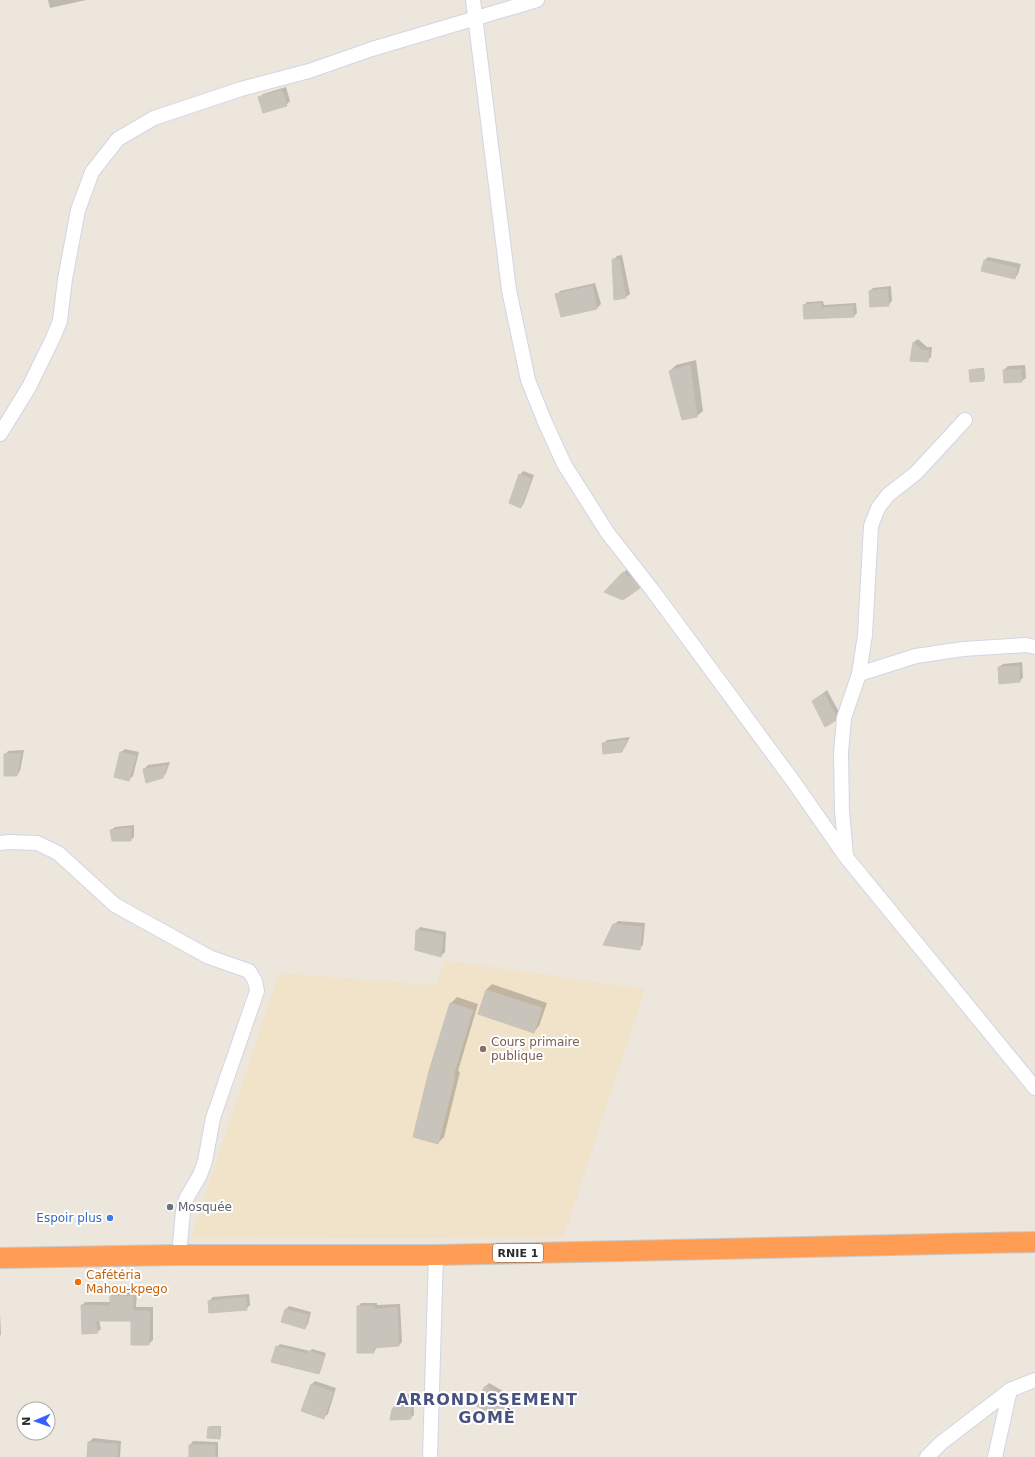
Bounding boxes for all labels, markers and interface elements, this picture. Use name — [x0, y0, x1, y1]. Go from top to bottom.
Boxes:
place label: Cours primaire publique — [491, 1035, 580, 1063]
marker: Cours primaire publique — [478, 1044, 488, 1054]
place label: Mosquée — [178, 1200, 232, 1214]
marker: Mosquée — [165, 1202, 175, 1212]
place label: Espoir plus — [36, 1211, 102, 1225]
marker: Espoir plus — [105, 1213, 115, 1223]
road number: RNIE 1 — [493, 1244, 543, 1262]
place label: Cafétéria Mahou-kpego — [86, 1268, 168, 1296]
marker: Cafétéria Mahou-kpego — [73, 1277, 83, 1287]
district label: ARRONDISSEMENT GOMÈ — [396, 1390, 578, 1427]
north arrow — [16, 1401, 56, 1441]
text: N — [20, 1416, 33, 1426]

